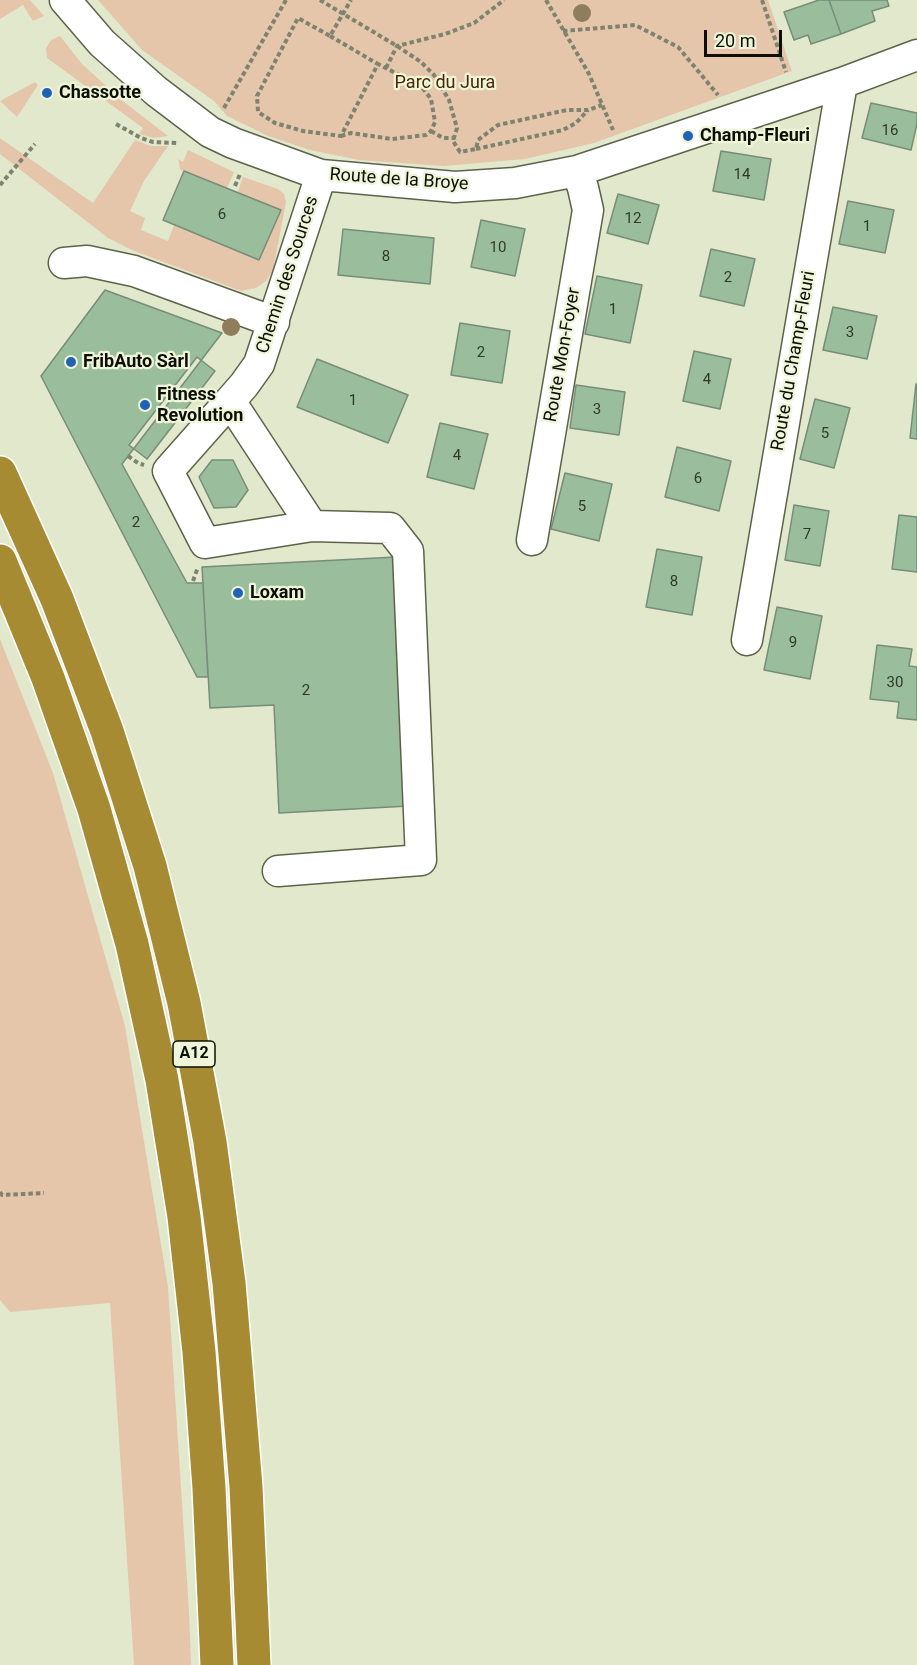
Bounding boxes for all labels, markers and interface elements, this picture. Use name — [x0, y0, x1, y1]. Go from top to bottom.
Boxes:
scale bar — [707, 18, 785, 56]
text: 20 m — [715, 30, 755, 51]
park label: Parc du Jura — [395, 72, 495, 94]
place label: Chassotte — [59, 82, 141, 104]
marker: Chassotte — [40, 86, 54, 100]
house number: 16 — [882, 122, 898, 140]
place label: Champ-Fleuri — [700, 125, 810, 147]
marker: Champ-Fleuri — [681, 129, 695, 143]
street label: Route de la Broye — [329, 164, 469, 196]
house number: 14 — [734, 166, 750, 184]
street label: Chemin des Sources — [252, 194, 324, 356]
house number: 6 — [218, 206, 226, 224]
house number: 12 — [625, 210, 641, 228]
house number: 1 — [863, 218, 871, 236]
house number: 10 — [490, 239, 506, 257]
house number: 8 — [382, 248, 390, 266]
house number: 2 — [724, 269, 732, 287]
street label: Route du Champ-Fleuri — [768, 269, 820, 453]
street label: Route Mon-Foyer — [541, 286, 585, 424]
house number: 1 — [609, 301, 617, 319]
house number: 3 — [846, 324, 854, 342]
house number: 2 — [477, 344, 485, 362]
place label: FribAuto Sàrl — [83, 351, 189, 373]
marker: FribAuto Sàrl — [64, 355, 78, 369]
house number: 4 — [703, 371, 711, 389]
place label: Fitness Revolution — [157, 384, 243, 426]
house number: 1 — [349, 392, 357, 410]
marker: Fitness Revolution — [138, 398, 152, 412]
house number: 3 — [593, 401, 601, 419]
house number: 5 — [821, 425, 829, 443]
house number: 4 — [453, 447, 461, 465]
house number: 6 — [694, 470, 702, 488]
house number: 5 — [578, 498, 586, 516]
house number: 2 — [132, 514, 140, 532]
house number: 7 — [803, 526, 811, 544]
house number: 8 — [670, 573, 678, 591]
place label: Loxam — [250, 582, 304, 604]
marker: Loxam — [231, 586, 245, 600]
house number: 9 — [789, 634, 797, 652]
house number: 30 — [887, 674, 903, 692]
house number: 2 — [302, 682, 310, 700]
road number: A12 — [173, 1041, 215, 1067]

